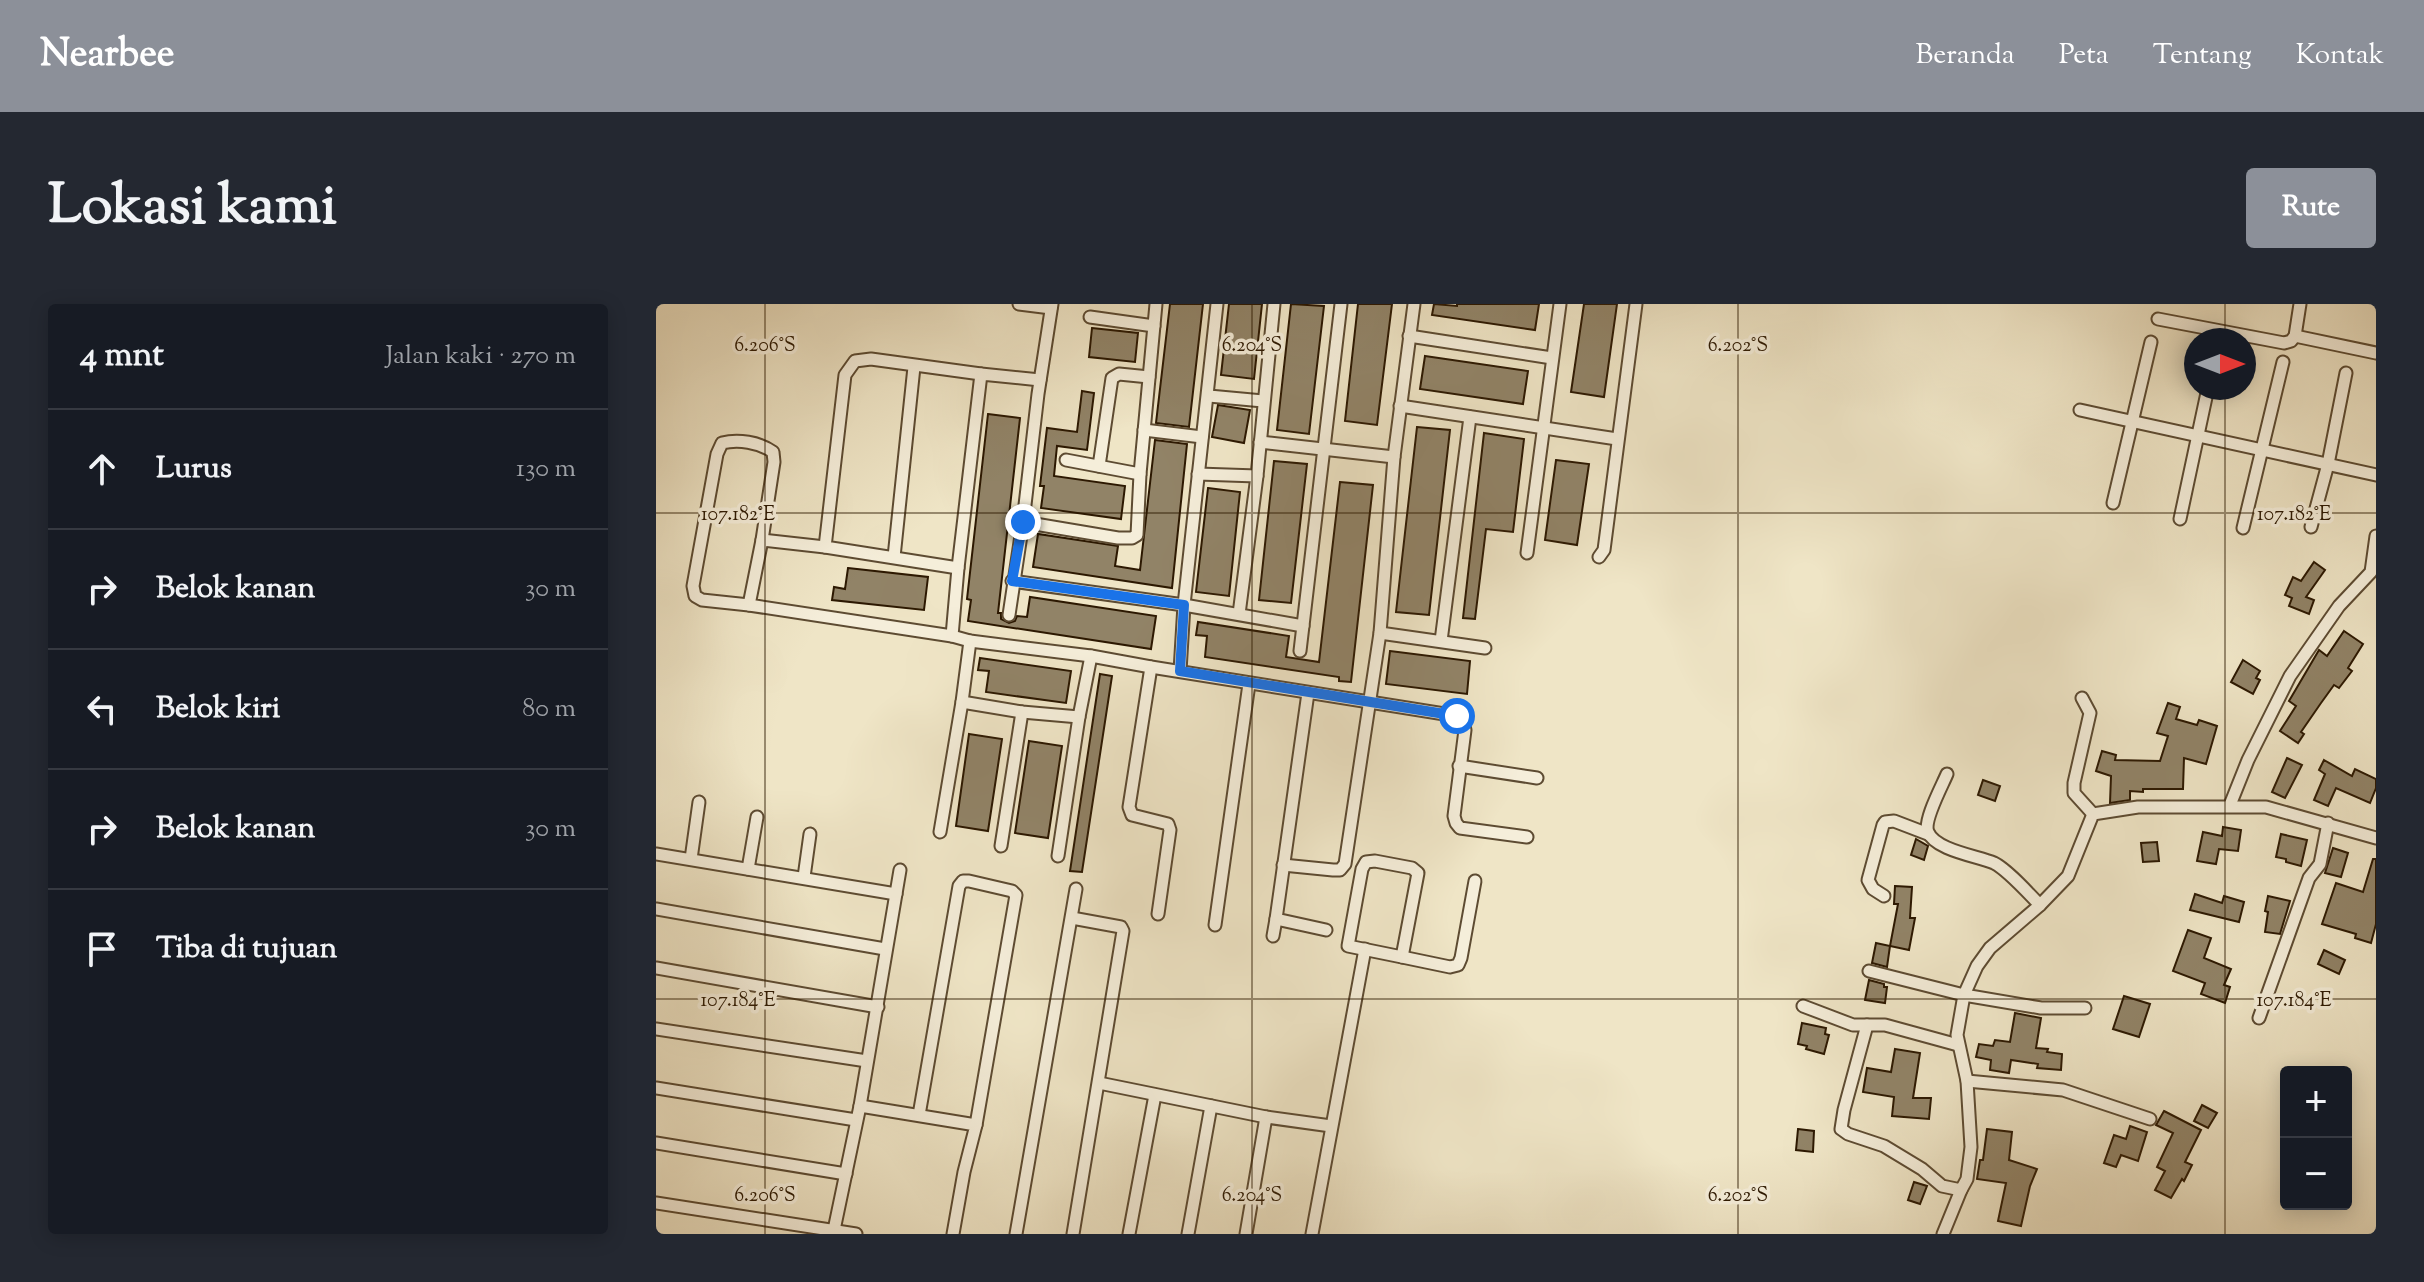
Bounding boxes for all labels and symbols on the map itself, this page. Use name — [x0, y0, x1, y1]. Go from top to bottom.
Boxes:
north arrow — [2184, 328, 2256, 400]
text: 6.206°S — [734, 332, 796, 361]
text: 6.204°S — [1222, 332, 1282, 361]
text: 6.202°S — [1708, 332, 1768, 361]
text: 107.182°E — [701, 501, 775, 530]
text: 107.182°E — [2257, 501, 2331, 530]
route end — [1005, 504, 1041, 540]
route start — [1439, 698, 1475, 734]
text: 107.184°E — [700, 987, 776, 1016]
text: 107.184°E — [2256, 987, 2332, 1016]
text: 6.206°S — [734, 1182, 796, 1211]
text: 6.204°S — [1222, 1182, 1282, 1211]
text: 6.202°S — [1708, 1182, 1768, 1211]

